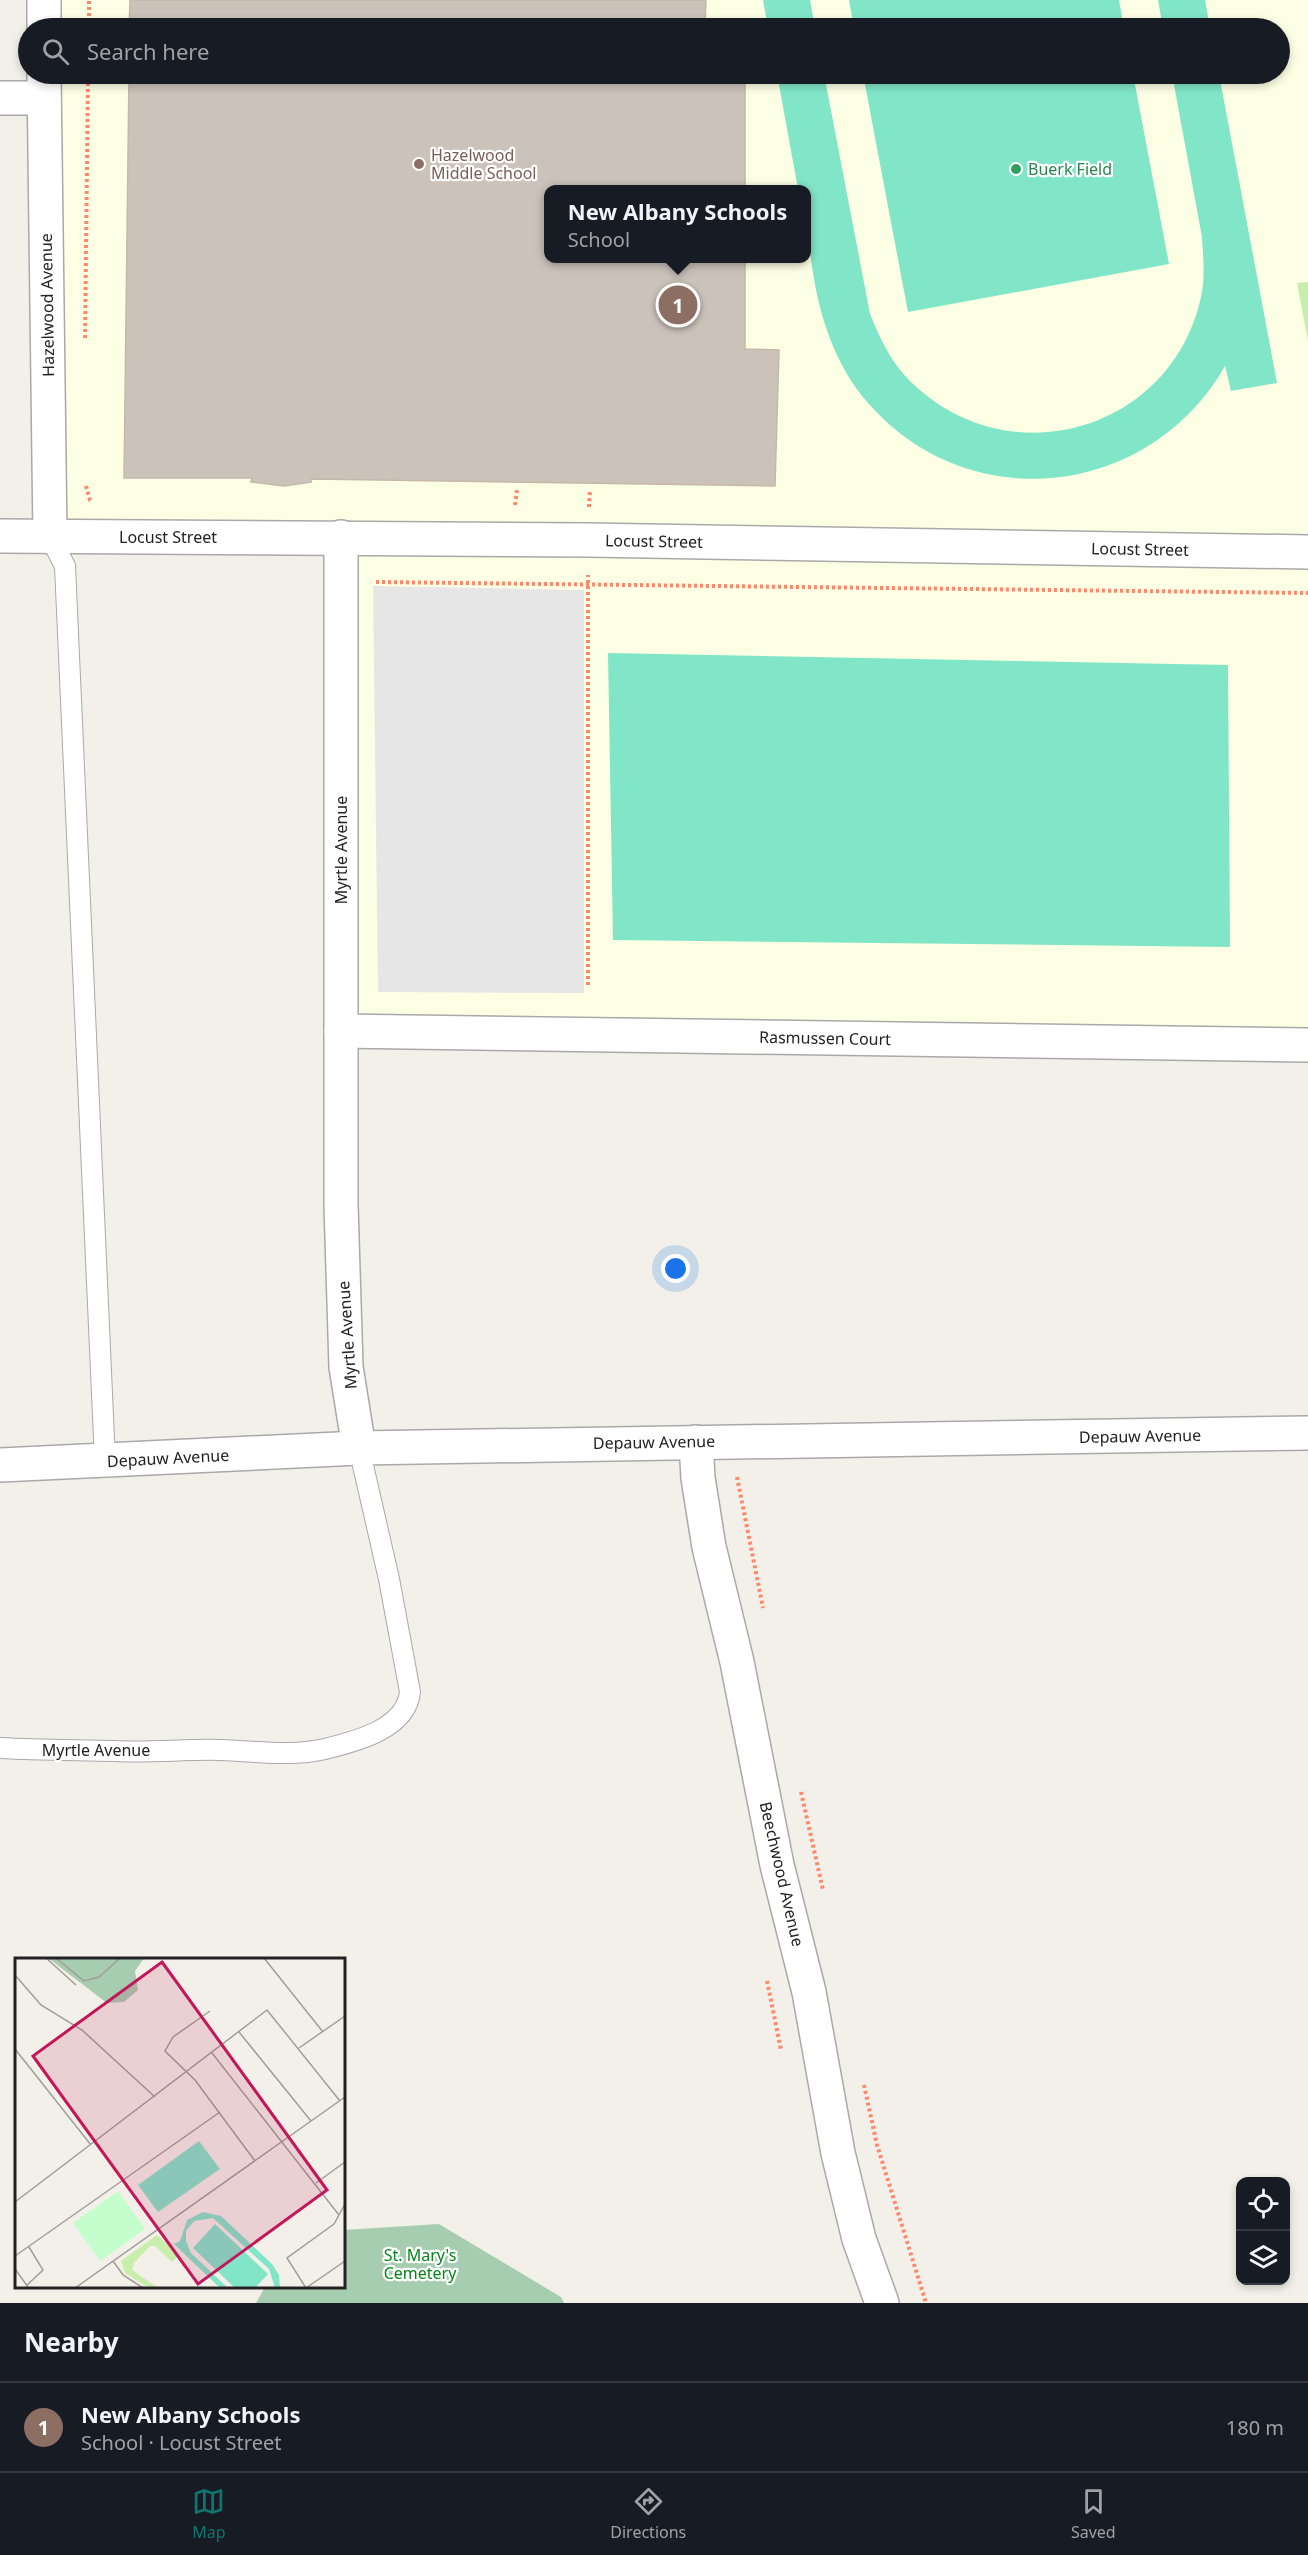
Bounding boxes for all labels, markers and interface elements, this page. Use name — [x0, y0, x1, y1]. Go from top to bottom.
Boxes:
search box — [18, 18, 1290, 84]
icon: search — [39, 35, 72, 68]
text: Search here — [87, 36, 209, 66]
place label: Hazelwood Middle School — [431, 144, 536, 184]
marker: Hazelwood Middle School — [412, 157, 426, 171]
place label: Buerk Field — [1028, 158, 1112, 180]
marker: Buerk Field — [1009, 162, 1023, 176]
popup — [544, 185, 811, 263]
text: New Albany Schools — [568, 196, 787, 226]
text: School — [568, 226, 630, 253]
street label: Hazelwood Avenue — [35, 233, 59, 377]
pin: 1 — [658, 282, 698, 328]
street label: Locust Street — [119, 526, 217, 548]
street label: Locust Street — [605, 529, 703, 553]
street label: Locust Street — [1091, 537, 1189, 561]
street label: Myrtle Avenue — [330, 796, 352, 904]
street label: Rasmussen Court — [759, 1026, 891, 1050]
your location — [661, 1254, 690, 1283]
street label: Myrtle Avenue — [332, 1280, 362, 1390]
street label: Depauw Avenue — [1079, 1424, 1201, 1448]
street label: Depauw Avenue — [593, 1430, 715, 1454]
street label: Depauw Avenue — [106, 1444, 230, 1472]
street label: Myrtle Avenue — [42, 1739, 150, 1761]
street label: Beechwood Avenue — [755, 1799, 809, 1949]
inset map — [15, 1958, 345, 2288]
map controls — [1236, 2177, 1290, 2285]
button: locate — [1236, 2177, 1290, 2231]
button: layers — [1236, 2231, 1290, 2285]
park label: St. Mary's Cemetery — [384, 2244, 457, 2284]
text: Nearby — [24, 2324, 119, 2360]
text: New Albany Schools — [81, 2399, 300, 2429]
text: 1 — [38, 2414, 49, 2441]
text: 180 m — [1226, 2414, 1284, 2441]
text: School · Locust Street — [81, 2429, 281, 2456]
tab: Map — [192, 2485, 226, 2543]
tab: Directions — [610, 2485, 686, 2543]
tab: Saved — [1071, 2485, 1116, 2543]

